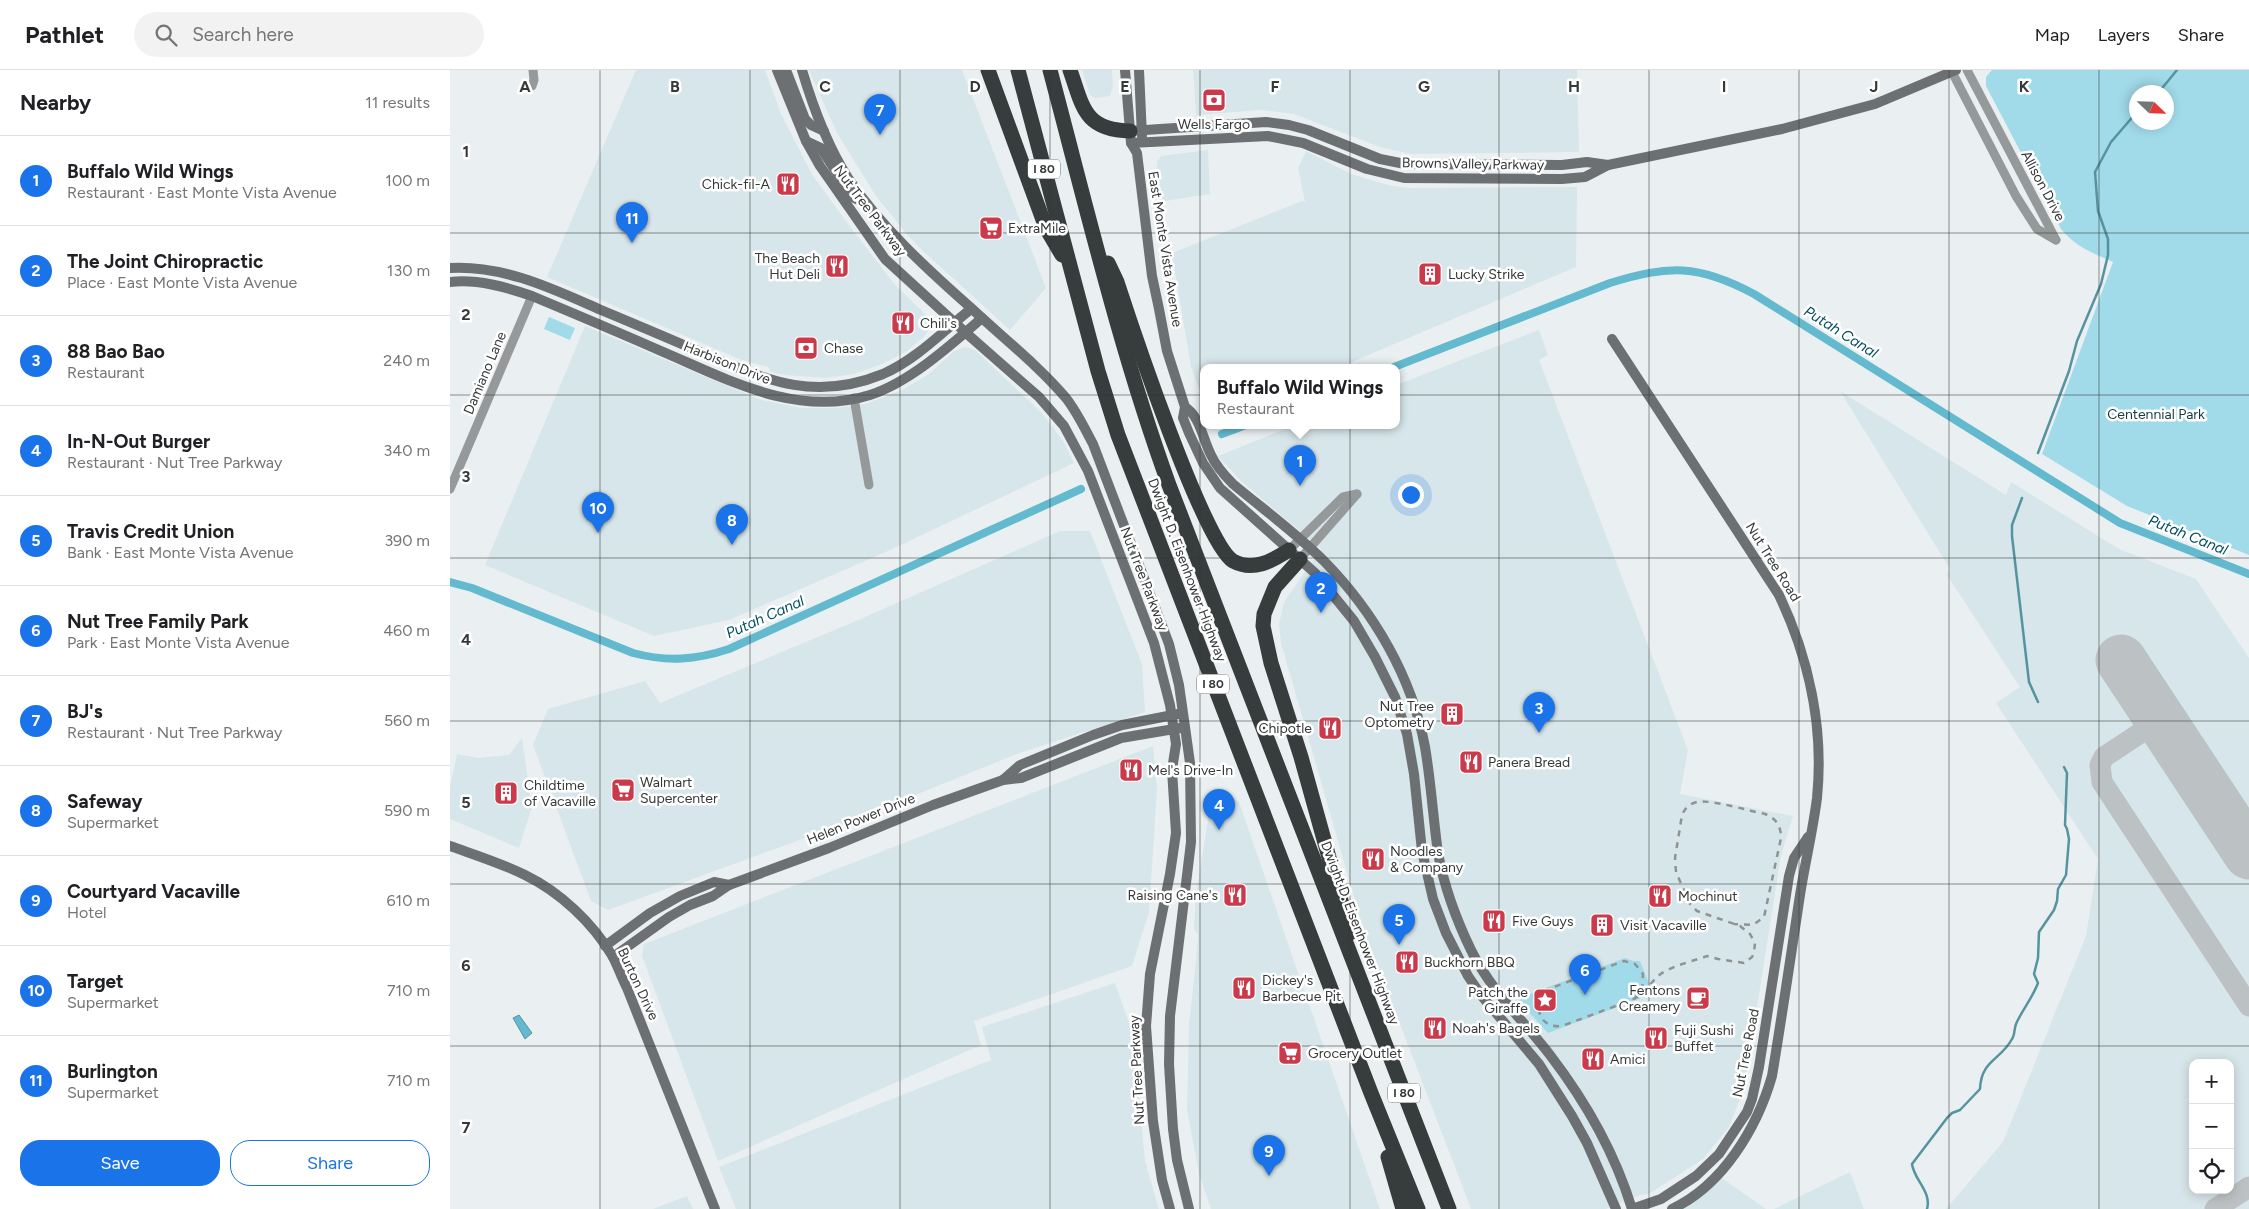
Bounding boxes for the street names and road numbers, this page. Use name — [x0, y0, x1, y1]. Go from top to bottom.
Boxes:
street label: Allison Drive — [2017, 148, 2069, 224]
street label: Browns Valley Parkway — [1402, 154, 1545, 174]
road number: I 80 — [1028, 160, 1060, 178]
street label: Nut Tree Parkway — [830, 162, 910, 260]
street label: East Monte Vista Avenue — [1144, 170, 1186, 328]
street label: Damiano Lane — [460, 329, 510, 417]
street label: Harbison Drive — [681, 338, 773, 388]
street label: Dwight D. Eisenhower Highway — [1144, 476, 1230, 665]
street label: Nut Tree Road — [1742, 519, 1804, 605]
street label: Nut Tree Parkway — [1116, 525, 1172, 634]
road number: I 80 — [1197, 674, 1229, 694]
street label: Helen Power Drive — [804, 789, 918, 848]
street label: Dwight D. Eisenhower Highway — [1317, 839, 1403, 1028]
street label: Burton Drive — [614, 945, 662, 1023]
street label: Nut Tree Road — [1729, 1007, 1763, 1099]
street label: Nut Tree Parkway — [1126, 1014, 1148, 1125]
road number: I 80 — [1388, 1084, 1420, 1102]

